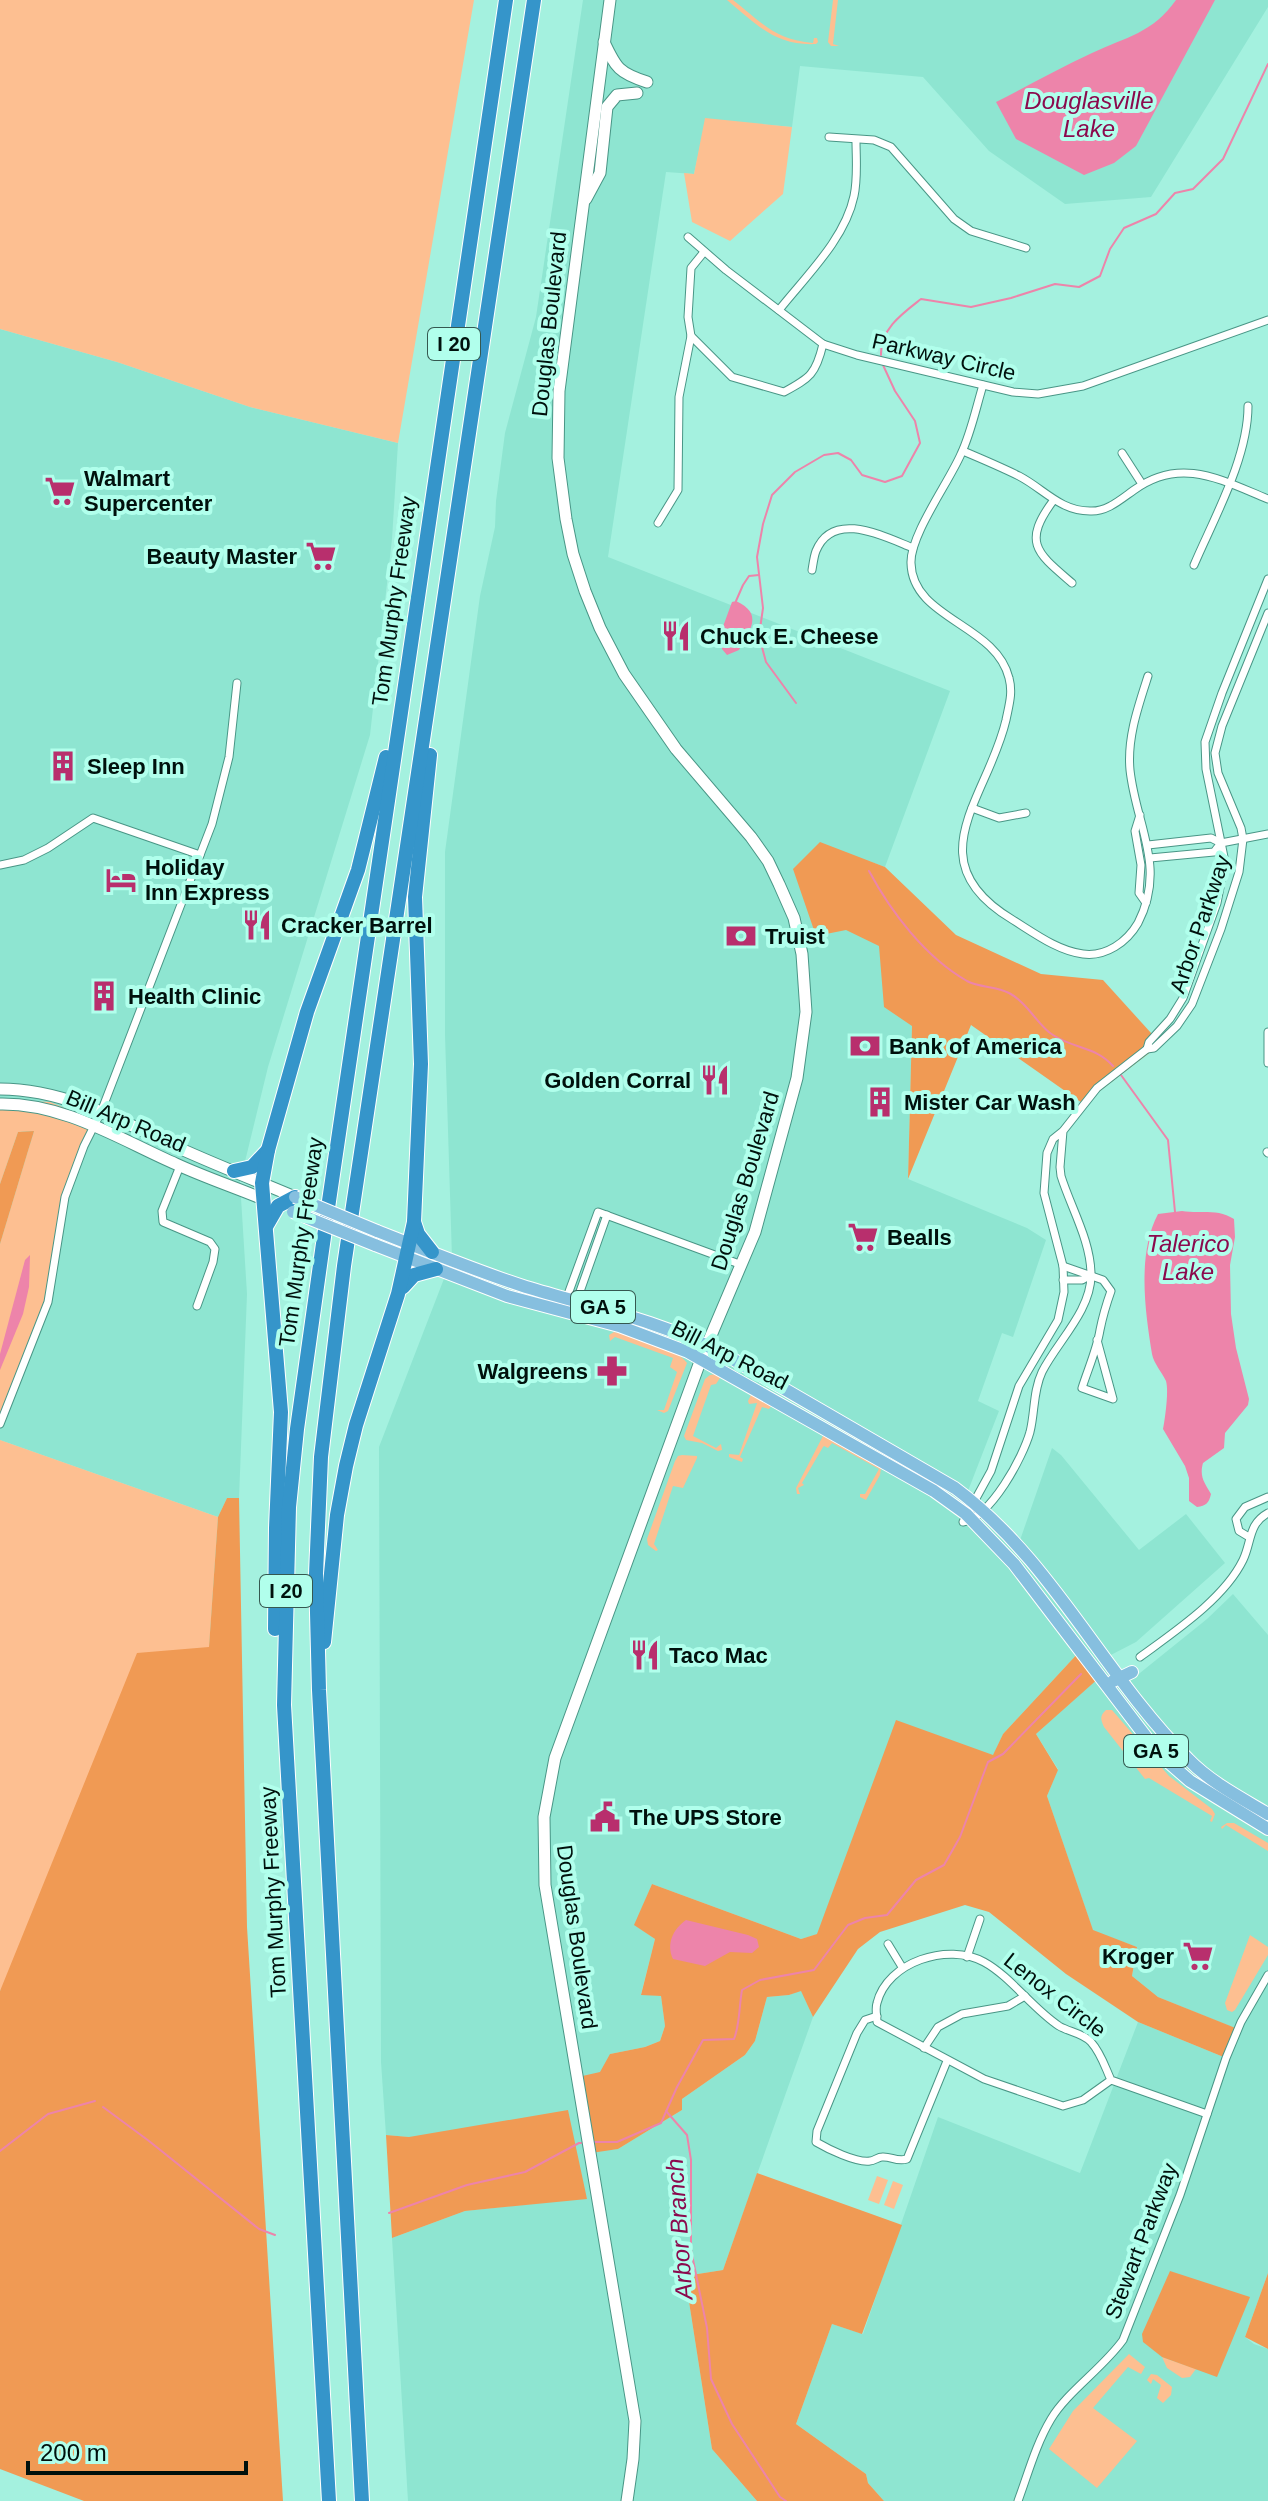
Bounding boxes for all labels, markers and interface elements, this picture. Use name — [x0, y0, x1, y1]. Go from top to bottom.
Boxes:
water label: Douglasville Lake — [1024, 87, 1154, 142]
street label: Douglas Boulevard — [527, 230, 571, 418]
road number: I 20 — [428, 328, 480, 360]
street label: Parkway Circle — [870, 328, 1018, 386]
place label: Walmart Supercenter — [84, 466, 213, 516]
supermarket icon: Walmart Supercenter — [43, 474, 77, 508]
street label: Tom Murphy Freeway — [367, 495, 421, 707]
supermarket icon: Beauty Master — [304, 539, 338, 573]
place label: Beauty Master — [147, 544, 297, 569]
restaurant icon: Chuck E. Cheese — [659, 619, 693, 653]
place label: Chuck E. Cheese — [700, 624, 879, 649]
building icon: Sleep Inn — [46, 749, 80, 783]
place label: Sleep Inn — [87, 754, 185, 779]
street label: Arbor Parkway — [1165, 852, 1235, 996]
place label: Holiday Inn Express — [145, 855, 270, 905]
hotel icon: Holiday Inn Express — [104, 863, 138, 897]
restaurant icon: Cracker Barrel — [240, 908, 274, 942]
place label: Cracker Barrel — [281, 913, 433, 938]
bank icon: Truist — [724, 919, 758, 953]
place label: Truist — [765, 924, 826, 949]
building icon: Health Clinic — [87, 979, 121, 1013]
place label: Health Clinic — [128, 984, 261, 1009]
bank icon: Bank of America — [848, 1029, 882, 1063]
place label: Bank of America — [889, 1034, 1063, 1059]
restaurant icon: Golden Corral — [698, 1063, 732, 1097]
place label: Golden Corral — [544, 1068, 691, 1093]
street label: Bill Arp Road — [63, 1085, 189, 1157]
building icon: Mister Car Wash — [863, 1085, 897, 1119]
street label: Douglas Boulevard — [706, 1088, 784, 1274]
place label: Mister Car Wash — [904, 1090, 1076, 1115]
street label: Tom Murphy Freeway — [274, 1136, 328, 1348]
supermarket icon: Bealls — [846, 1220, 880, 1254]
place label: Bealls — [887, 1225, 952, 1250]
water label: Talerico Lake — [1146, 1230, 1230, 1285]
road number: GA 5 — [571, 1291, 635, 1323]
street label: Bill Arp Road — [668, 1315, 792, 1395]
pharmacy icon: Walgreens — [595, 1354, 629, 1388]
place label: Walgreens — [478, 1359, 588, 1384]
road number: I 20 — [260, 1575, 312, 1607]
restaurant icon: Taco Mac — [628, 1638, 662, 1672]
place label: Taco Mac — [669, 1643, 768, 1668]
road number: GA 5 — [1124, 1735, 1188, 1767]
street label: Tom Murphy Freeway — [255, 1786, 291, 1998]
public building icon: The UPS Store — [588, 1800, 622, 1834]
place label: The UPS Store — [629, 1805, 782, 1830]
street label: Douglas Boulevard — [552, 1843, 602, 2031]
supermarket icon: Kroger — [1181, 1939, 1215, 1973]
place label: Kroger — [1102, 1944, 1174, 1969]
street label: Lenox Circle — [999, 1948, 1111, 2042]
water label: Arbor Branch — [661, 2158, 698, 2302]
street label: Stewart Parkway — [1100, 2159, 1182, 2323]
scale bar — [28, 2425, 246, 2475]
text: 200 m — [40, 2439, 107, 2466]

